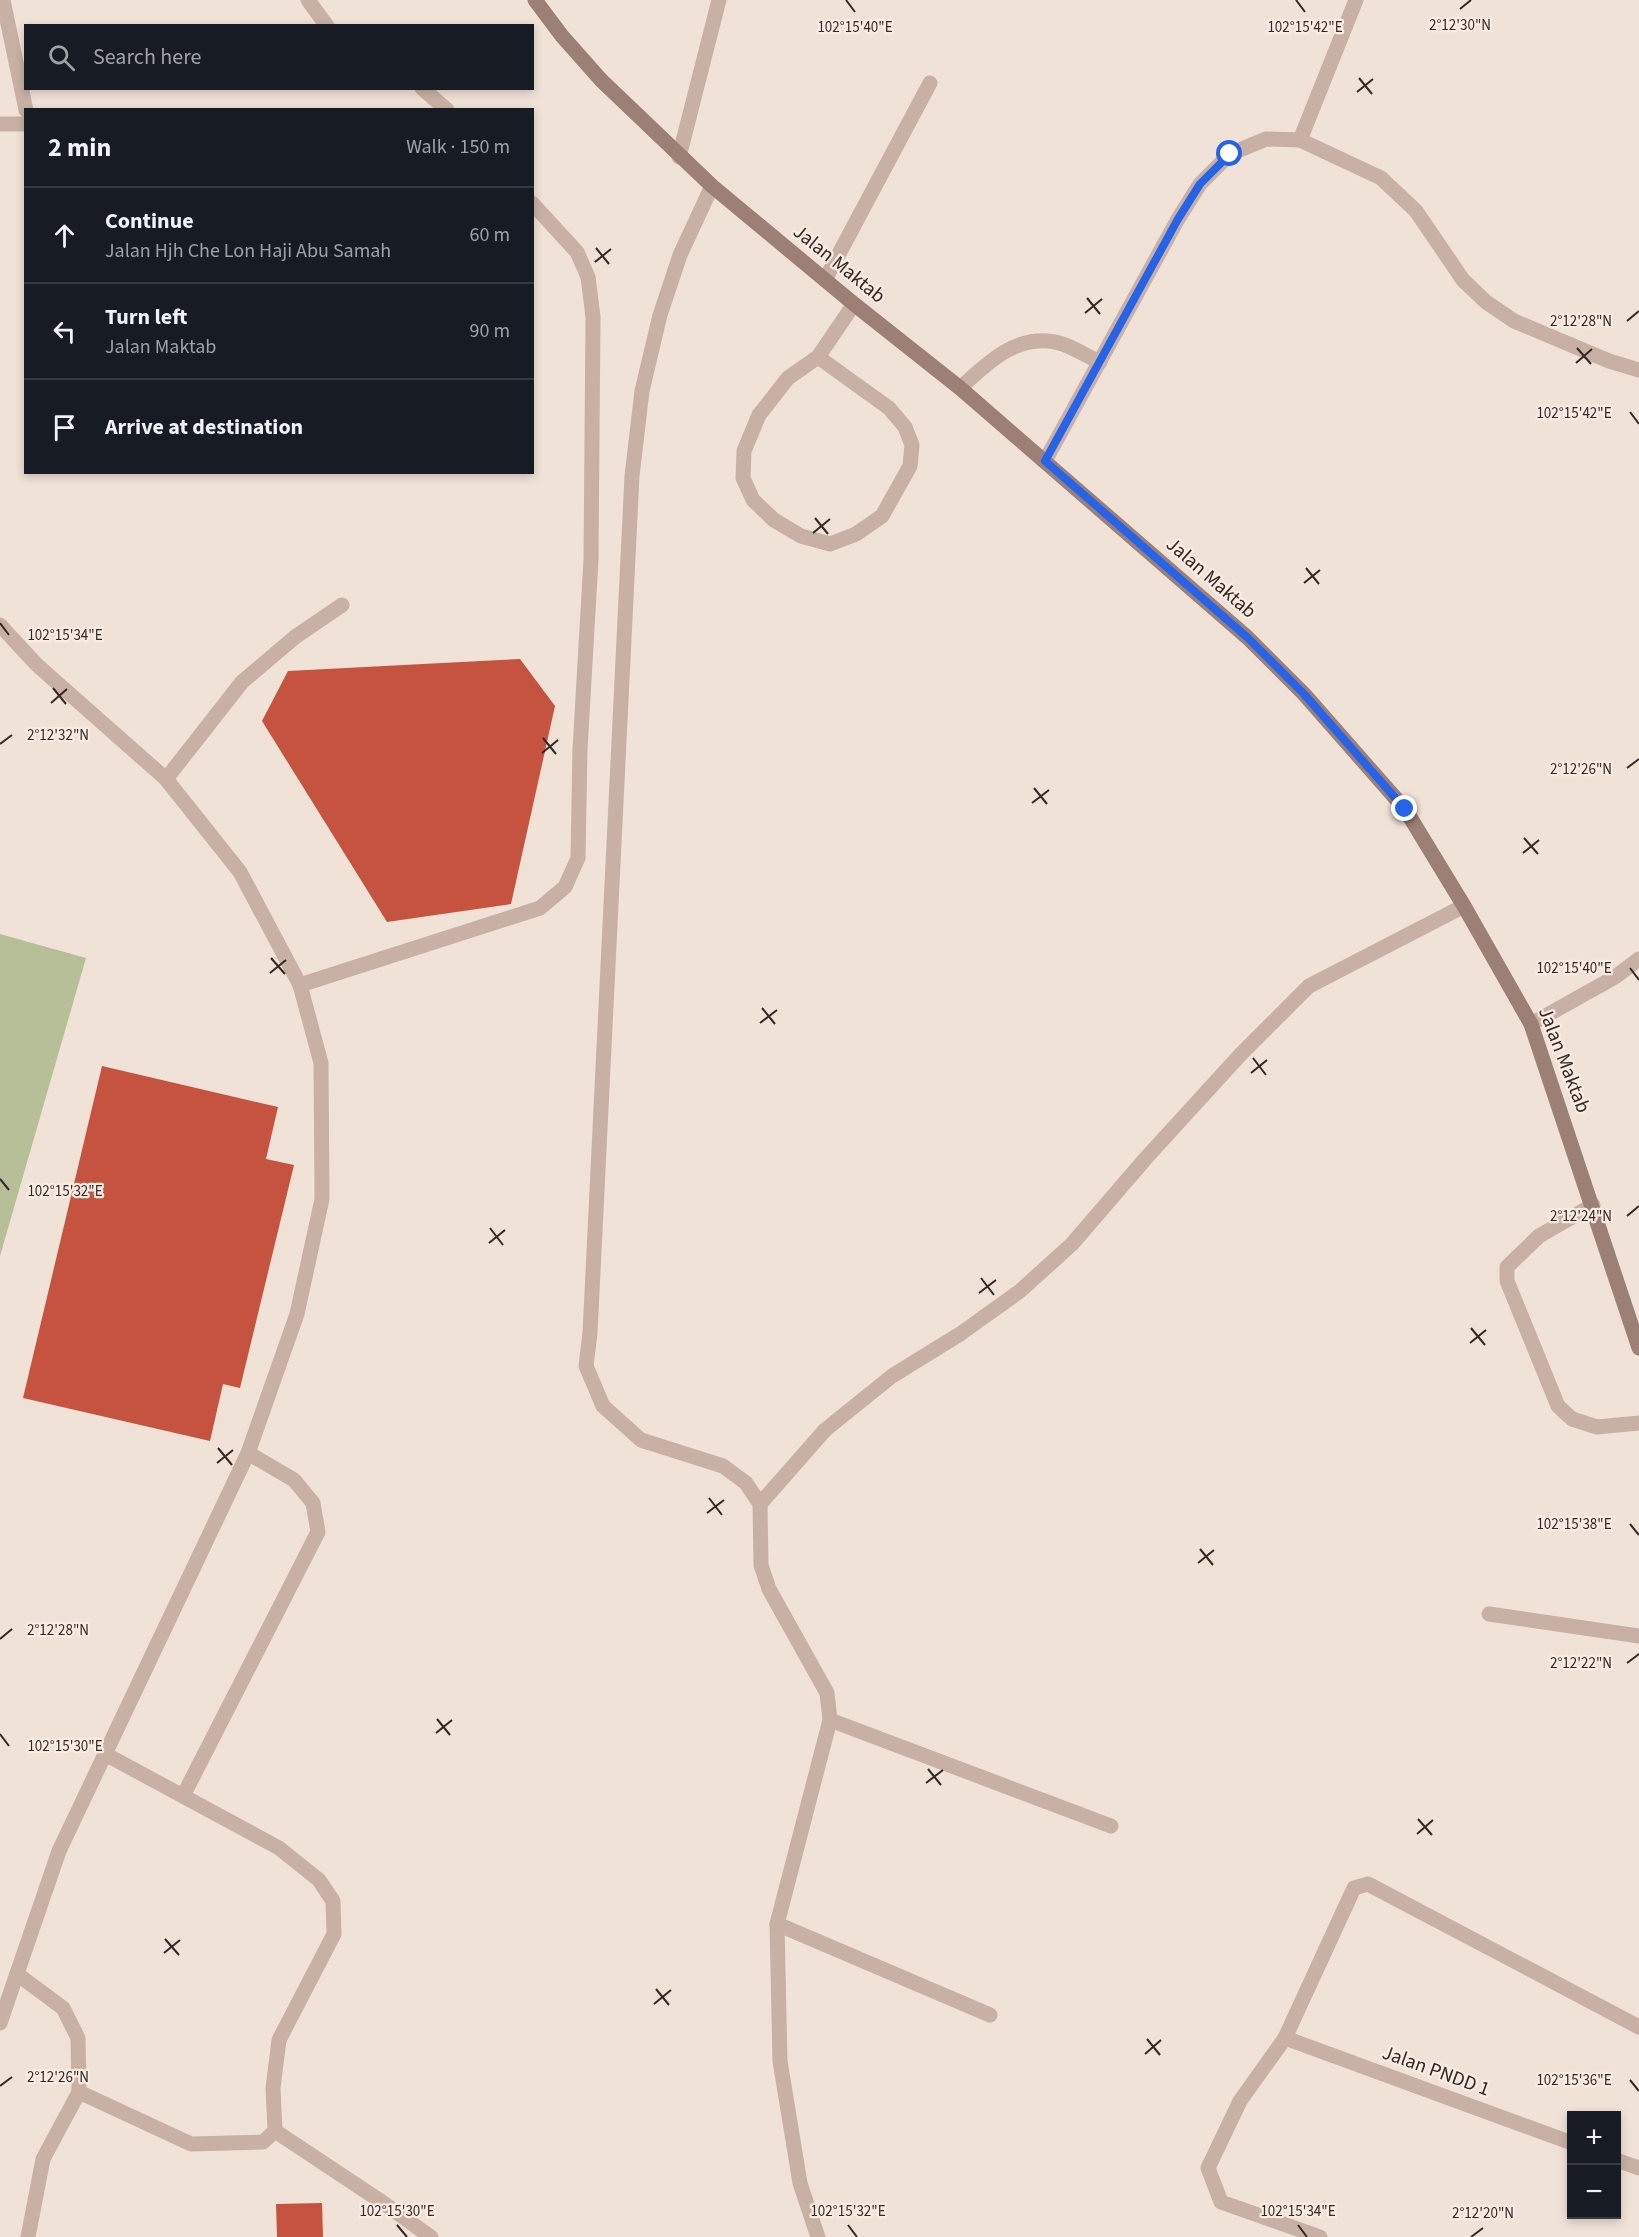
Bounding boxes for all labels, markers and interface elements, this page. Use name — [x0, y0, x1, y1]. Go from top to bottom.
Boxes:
text: 2°12'30"N — [1429, 15, 1491, 36]
text: 102°15'40"E — [817, 17, 893, 38]
text: 102°15'42"E — [1267, 17, 1343, 38]
search box — [24, 24, 534, 90]
icon: search — [45, 41, 78, 74]
text: Search here — [93, 41, 201, 73]
text: 2 min — [48, 129, 111, 166]
text: Walk · 150 m — [406, 133, 510, 161]
route start — [1216, 140, 1242, 166]
text: Continue — [105, 205, 194, 237]
street label: Jalan Maktab — [787, 218, 891, 310]
icon: ahead — [48, 219, 81, 252]
text: 60 m — [470, 221, 510, 249]
text: Jalan Hjh Che Lon Haji Abu Samah — [105, 237, 391, 265]
text: Turn left — [105, 301, 187, 333]
text: 2°12'28"N — [1550, 311, 1612, 332]
icon: left — [48, 315, 81, 348]
text: 90 m — [470, 317, 510, 345]
text: Jalan Maktab — [105, 333, 216, 361]
text: 102°15'42"E — [1536, 403, 1612, 424]
icon: arrive — [48, 411, 81, 444]
text: Arrive at destination — [105, 411, 303, 443]
street label: Jalan Maktab — [1160, 531, 1262, 625]
text: 102°15'34"E — [27, 625, 103, 646]
text: 2°12'32"N — [27, 725, 89, 746]
text: 2°12'26"N — [1550, 759, 1612, 780]
route end — [1391, 795, 1417, 821]
text: 102°15'40"E — [1536, 958, 1612, 979]
street label: Jalan Maktab — [1531, 1003, 1597, 1117]
text: 102°15'32"E — [27, 1181, 103, 1202]
text: 2°12'24"N — [1550, 1206, 1612, 1227]
text: 102°15'38"E — [1536, 1514, 1612, 1535]
text: 2°12'28"N — [27, 1620, 89, 1641]
text: 2°12'22"N — [1550, 1653, 1612, 1674]
text: 102°15'30"E — [27, 1736, 103, 1757]
street label: Jalan PNDD 1 — [1378, 2039, 1494, 2103]
text: 2°12'26"N — [27, 2067, 89, 2088]
text: 102°15'36"E — [1536, 2070, 1612, 2091]
map controls — [1567, 2111, 1621, 2219]
button: + — [1567, 2111, 1621, 2165]
button: − — [1567, 2165, 1621, 2219]
text: 102°15'30"E — [359, 2201, 435, 2222]
text: 102°15'32"E — [810, 2201, 886, 2222]
text: 102°15'34"E — [1260, 2201, 1336, 2222]
text: 2°12'20"N — [1452, 2203, 1514, 2224]

